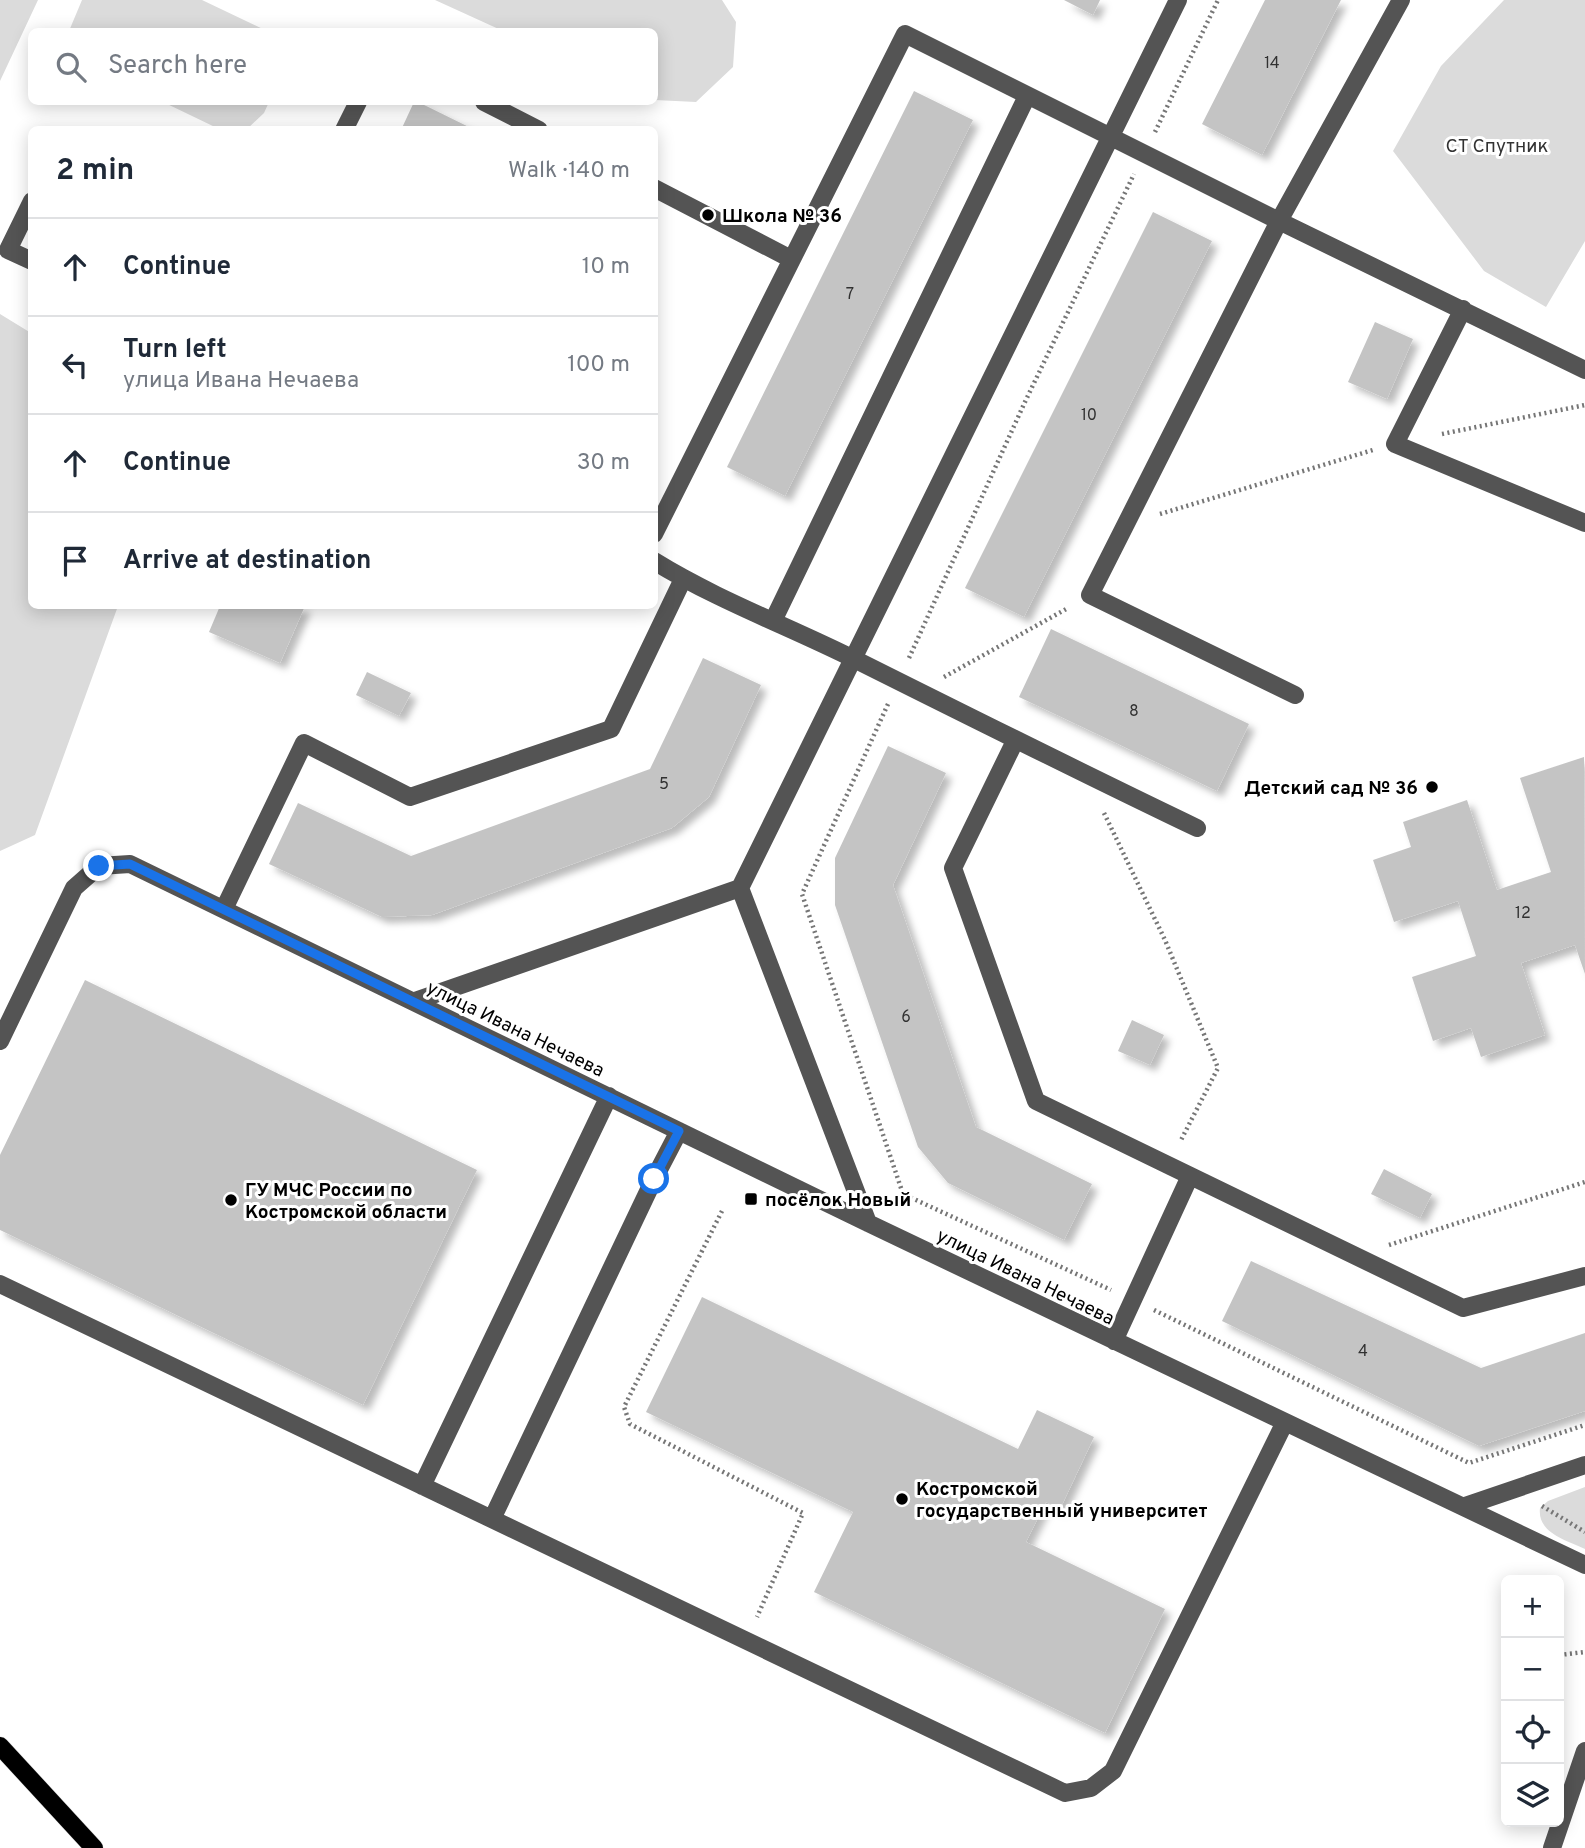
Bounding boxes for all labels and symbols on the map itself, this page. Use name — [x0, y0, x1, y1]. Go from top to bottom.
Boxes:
house number: 14 — [1264, 54, 1280, 74]
park label: СТ Спутник — [1446, 135, 1549, 159]
place label: Школа № 36 — [722, 205, 842, 229]
marker: Школа № 36 — [700, 207, 716, 223]
house number: 7 — [846, 285, 854, 305]
house number: 10 — [1081, 406, 1097, 426]
house number: 8 — [1129, 702, 1139, 722]
house number: 5 — [659, 775, 669, 795]
place label: Детский сад № 36 — [1244, 777, 1418, 801]
marker: Детский сад № 36 — [1424, 779, 1440, 795]
route end — [83, 850, 114, 881]
house number: 12 — [1515, 904, 1531, 924]
street label: улица Ивана Нечаева — [422, 976, 608, 1083]
house number: 6 — [901, 1008, 911, 1028]
route start — [638, 1163, 669, 1194]
place label: ГУ МЧС России по Костромской области — [245, 1179, 447, 1225]
place label: посёлок Новый — [765, 1189, 911, 1213]
marker: посёлок Новый — [743, 1191, 759, 1207]
marker: ГУ МЧС России по Костромской области — [223, 1192, 239, 1208]
street label: улица Ивана Нечаева — [932, 1224, 1118, 1331]
house number: 4 — [1358, 1342, 1368, 1362]
place label: Костромской государственный университет — [916, 1478, 1207, 1524]
marker: Костромской государственный университет — [894, 1491, 910, 1507]

